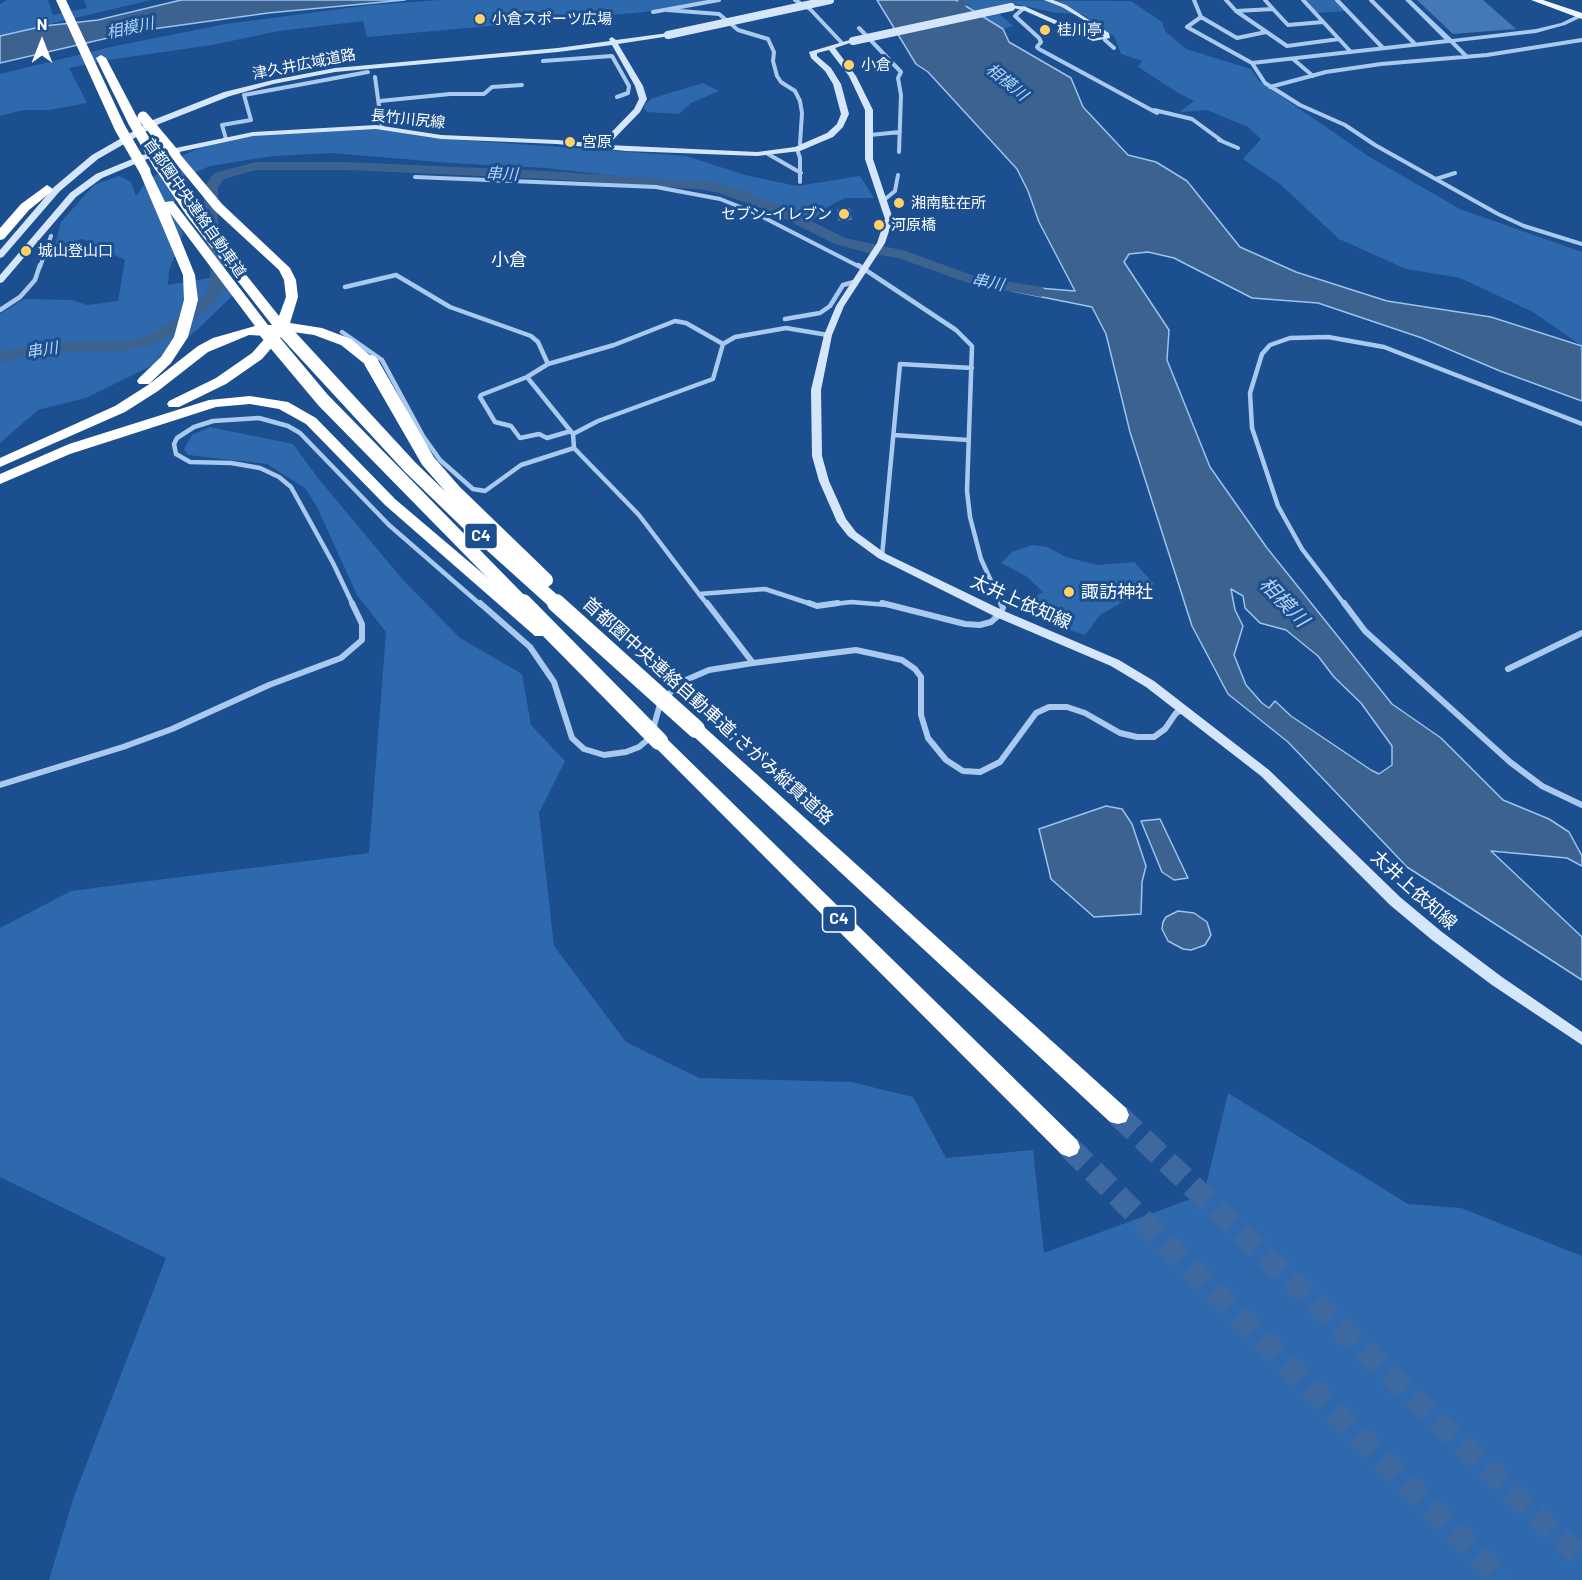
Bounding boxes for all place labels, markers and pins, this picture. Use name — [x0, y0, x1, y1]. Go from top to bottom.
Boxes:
place label: 小倉スポーツ広場 — [492, 10, 612, 28]
marker: 小倉スポーツ広場 — [473, 12, 487, 26]
place label: 桂川亭 — [1057, 21, 1102, 39]
marker: 桂川亭 — [1038, 23, 1052, 37]
place label: 小倉 — [861, 56, 891, 74]
marker: 小倉 — [842, 58, 856, 72]
place label: 宮原 — [582, 133, 612, 151]
marker: 宮原 — [563, 135, 577, 149]
place label: 湘南駐在所 — [911, 194, 986, 212]
marker: 湘南駐在所 — [892, 196, 906, 210]
place label: セブン-イレブン — [721, 205, 832, 223]
marker: セブン-イレブン — [837, 207, 851, 221]
place label: 河原橋 — [891, 216, 936, 234]
marker: 河原橋 — [872, 218, 886, 232]
place label: 城山登山口 — [38, 242, 113, 260]
marker: 城山登山口 — [19, 244, 33, 258]
place label: 諏訪神社 — [1081, 581, 1153, 603]
marker: 諏訪神社 — [1062, 585, 1076, 599]

